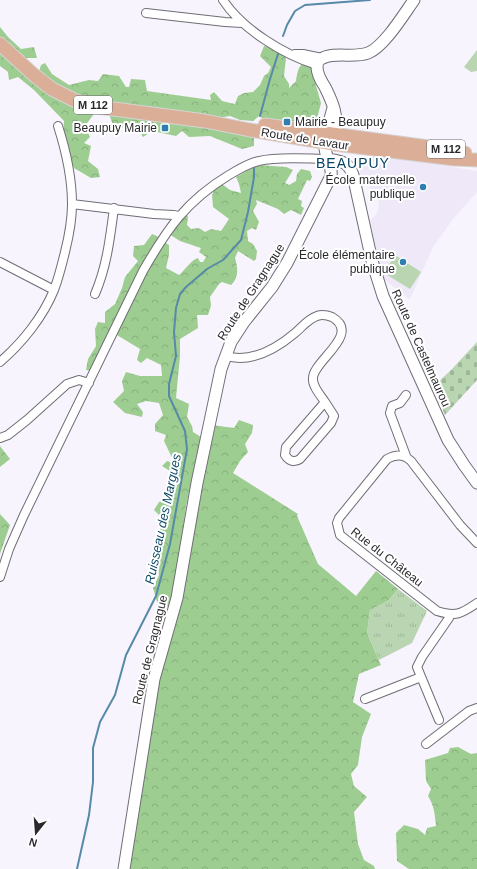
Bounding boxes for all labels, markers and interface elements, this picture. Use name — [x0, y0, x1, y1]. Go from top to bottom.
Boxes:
road number: M 112 — [74, 96, 112, 114]
place label: Mairie - Beaupuy — [295, 115, 386, 129]
marker: Mairie - Beaupuy — [282, 117, 292, 127]
place label: Beaupuy Mairie — [74, 121, 157, 135]
marker: Beaupuy Mairie — [160, 123, 170, 133]
street label: Route de Lavaur — [260, 125, 350, 153]
road number: M 112 — [427, 140, 465, 158]
district label: BEAUPUY — [316, 155, 390, 171]
place label: École maternelle publique — [326, 172, 415, 201]
marker: École maternelle publique — [418, 182, 428, 192]
street label: Route de Gragnague — [215, 241, 288, 343]
place label: École élémentaire publique — [299, 247, 395, 276]
marker: École élémentaire publique — [398, 257, 408, 267]
street label: Route de Castelmaurou — [389, 287, 453, 409]
water label: Ruisseau des Margues — [142, 452, 184, 586]
street label: Rue du Château — [348, 525, 426, 589]
street label: Route de Gragnague — [130, 594, 170, 706]
north arrow — [16, 813, 56, 853]
text: N — [27, 836, 39, 849]

